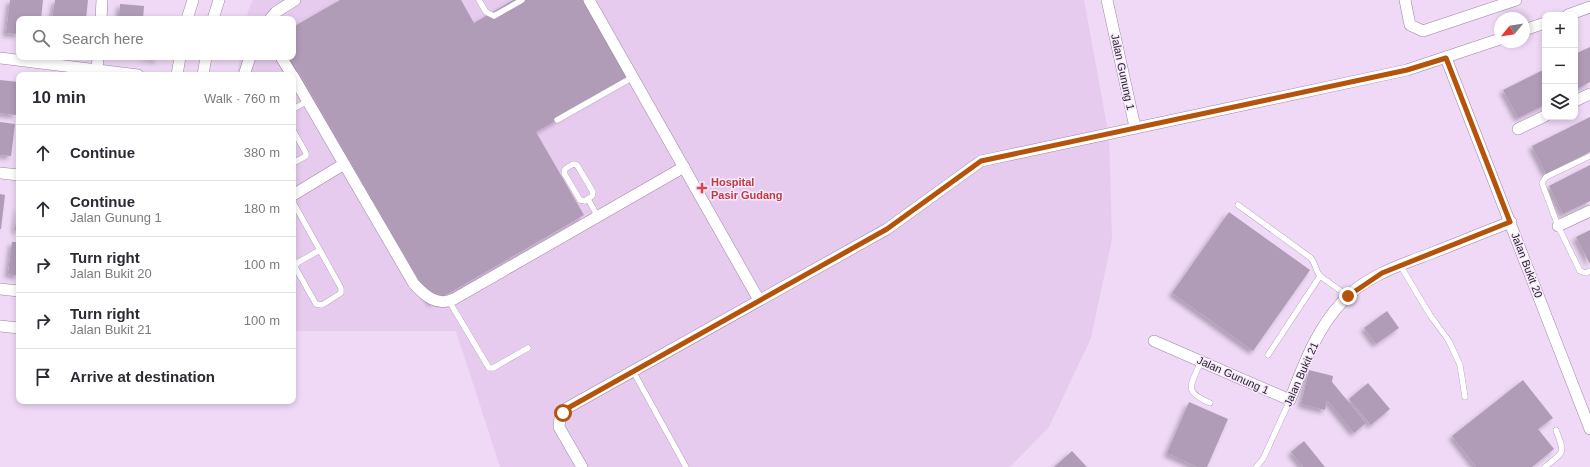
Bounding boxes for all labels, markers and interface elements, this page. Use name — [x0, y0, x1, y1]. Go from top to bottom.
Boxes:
north arrow — [1494, 12, 1530, 48]
map controls — [1542, 12, 1578, 120]
button: + — [1542, 12, 1578, 48]
search box — [16, 16, 296, 60]
icon: search — [30, 27, 52, 49]
text: Search here — [62, 30, 144, 47]
street label: Jalan Gunung 1 — [1109, 33, 1137, 111]
button: − — [1542, 48, 1578, 84]
button: layers — [1542, 84, 1578, 120]
text: 10 min — [32, 88, 86, 107]
text: Walk · 760 m — [204, 91, 280, 106]
icon: ahead — [32, 142, 54, 164]
text: Continue — [70, 144, 135, 161]
text: 380 m — [244, 145, 280, 160]
place label: Hospital Pasir Gudang — [711, 176, 783, 201]
marker: Hospital Pasir Gudang — [696, 182, 708, 194]
text: Continue — [70, 193, 135, 210]
icon: ahead — [32, 198, 54, 220]
text: 180 m — [244, 201, 280, 216]
text: Jalan Gunung 1 — [70, 210, 162, 225]
street label: Jalan Bukit 20 — [1509, 231, 1545, 299]
text: Turn right — [70, 249, 140, 266]
icon: right — [32, 254, 54, 276]
text: 100 m — [244, 257, 280, 272]
text: Jalan Bukit 20 — [70, 266, 152, 281]
route end — [1339, 287, 1357, 305]
text: Turn right — [70, 305, 140, 322]
icon: right — [32, 310, 54, 332]
text: 100 m — [244, 313, 280, 328]
text: Jalan Bukit 21 — [70, 322, 152, 337]
street label: Jalan Bukit 21 — [1281, 340, 1321, 408]
street label: Jalan Gunung 1 — [1195, 354, 1271, 396]
icon: arrive — [32, 366, 54, 388]
text: Arrive at destination — [70, 368, 215, 385]
route start — [554, 404, 572, 422]

